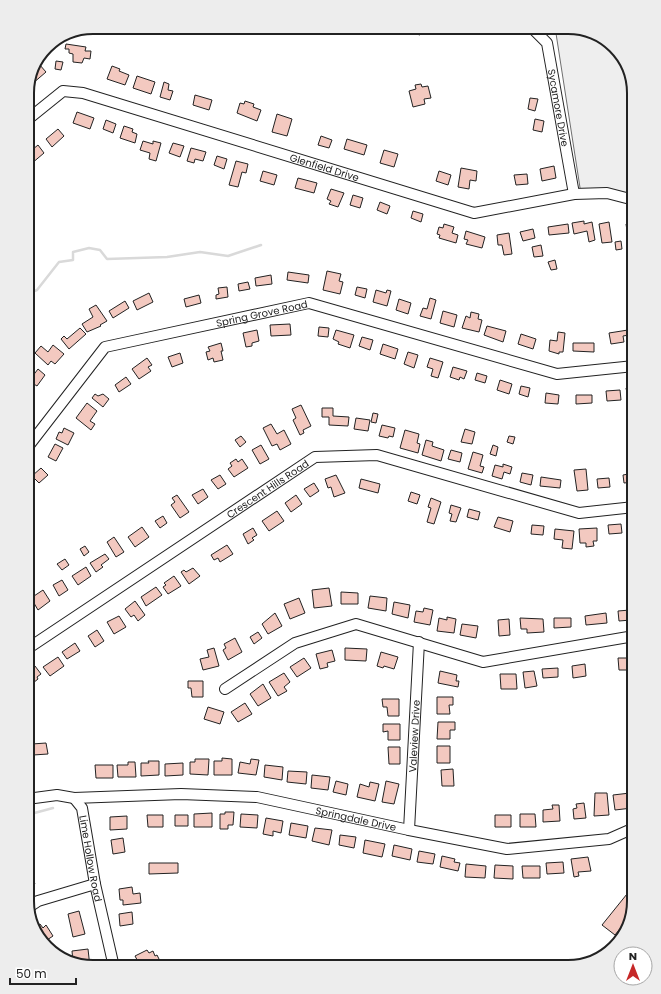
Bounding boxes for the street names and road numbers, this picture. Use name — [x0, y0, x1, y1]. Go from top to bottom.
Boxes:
street label: Sycamore Drive — [544, 68, 572, 148]
street label: Glenfield Drive — [288, 150, 361, 185]
street label: Spring Grove Road — [215, 297, 309, 331]
street label: Crescent Hills Road — [224, 456, 312, 522]
street label: Valeview Drive — [405, 700, 424, 773]
street label: Springdale Drive — [314, 803, 398, 835]
street label: Lime Hollow Road — [75, 814, 106, 903]

